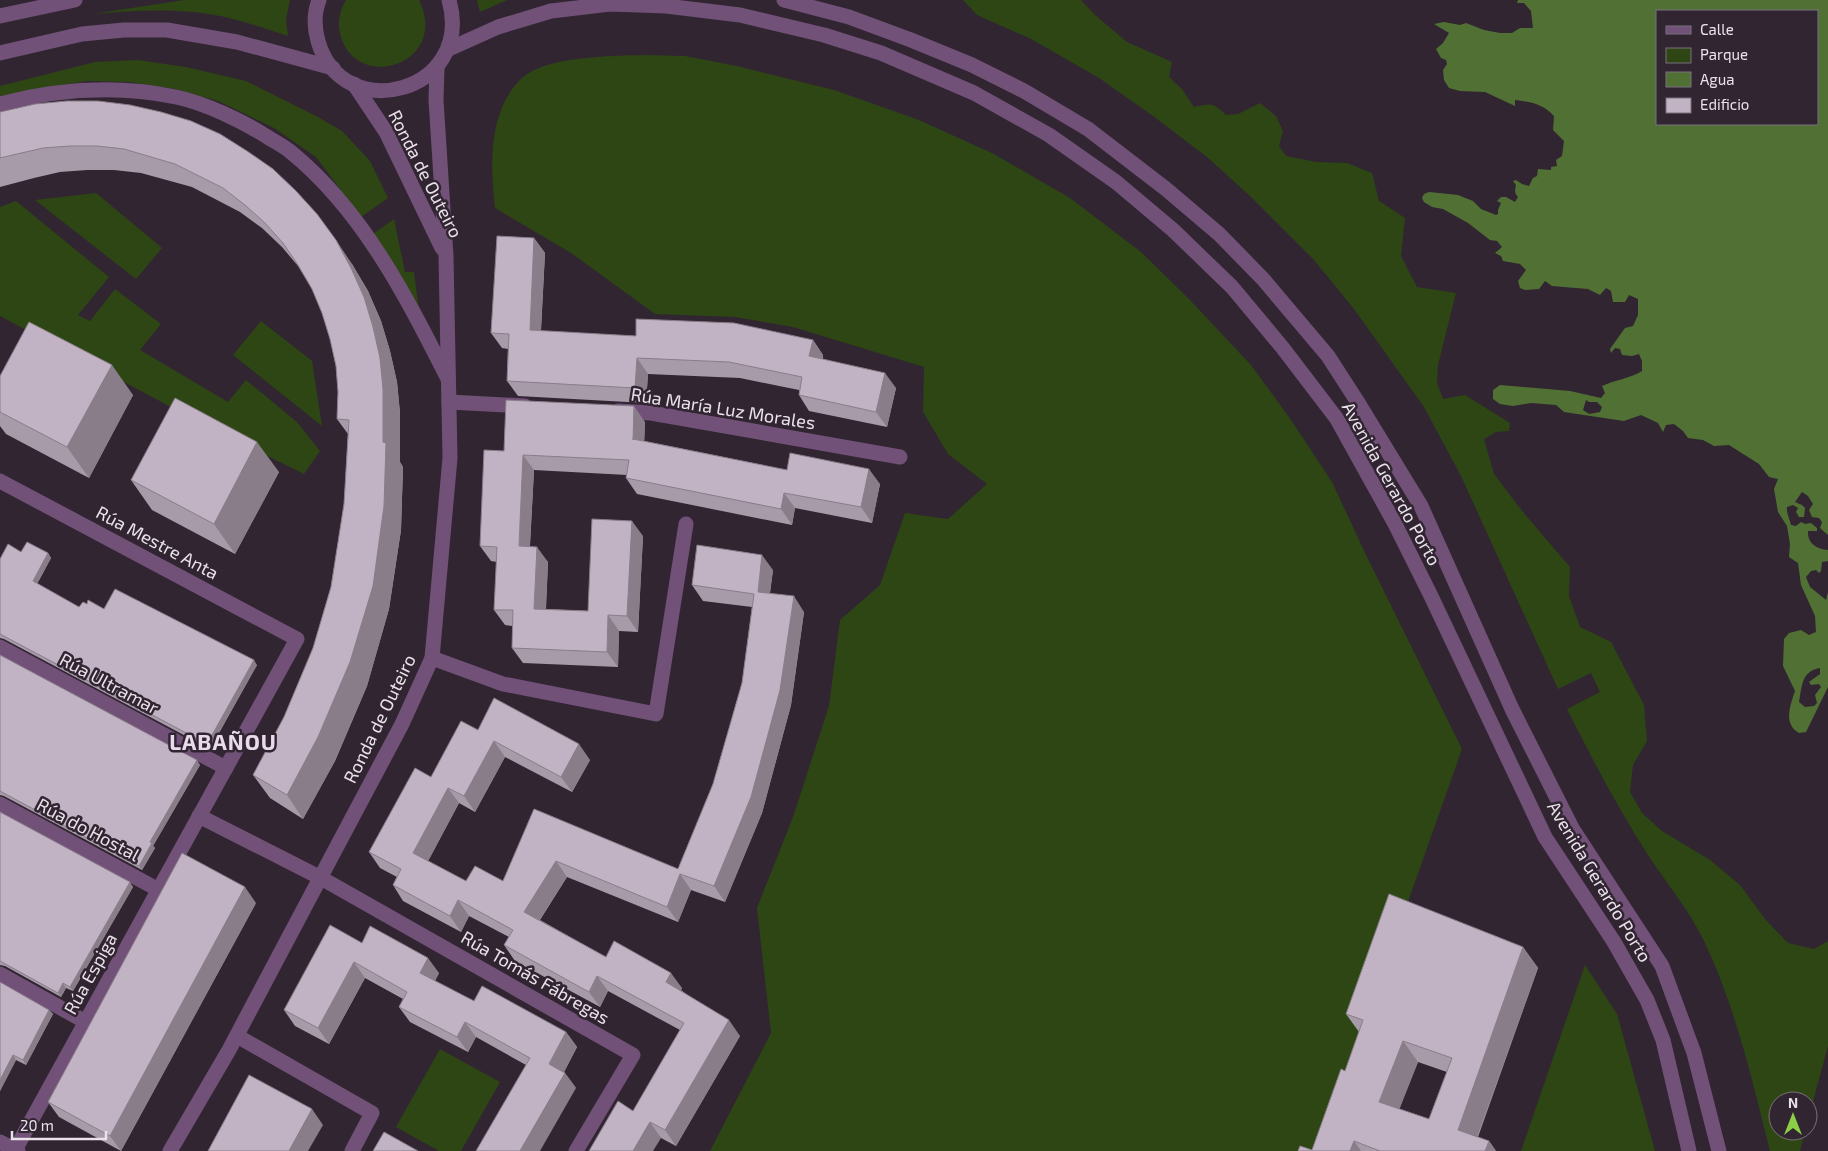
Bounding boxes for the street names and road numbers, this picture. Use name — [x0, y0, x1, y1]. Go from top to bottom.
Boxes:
street label: Ronda de Outeiro — [384, 106, 468, 241]
street label: Rúa María Luz Morales — [629, 383, 817, 433]
street label: Avenida Gerardo Porto — [1338, 398, 1446, 569]
street label: Rúa Mestre Anta — [93, 501, 222, 584]
street label: Rúa Ultramar — [56, 648, 163, 718]
street label: Ronda de Outeiro — [338, 651, 420, 786]
street label: Rúa do Hostal — [33, 793, 144, 866]
street label: Avenida Gerardo Porto — [1543, 797, 1657, 966]
street label: Rúa Tomás Fábregas — [458, 926, 613, 1029]
street label: Rúa Espiga — [59, 929, 121, 1018]

